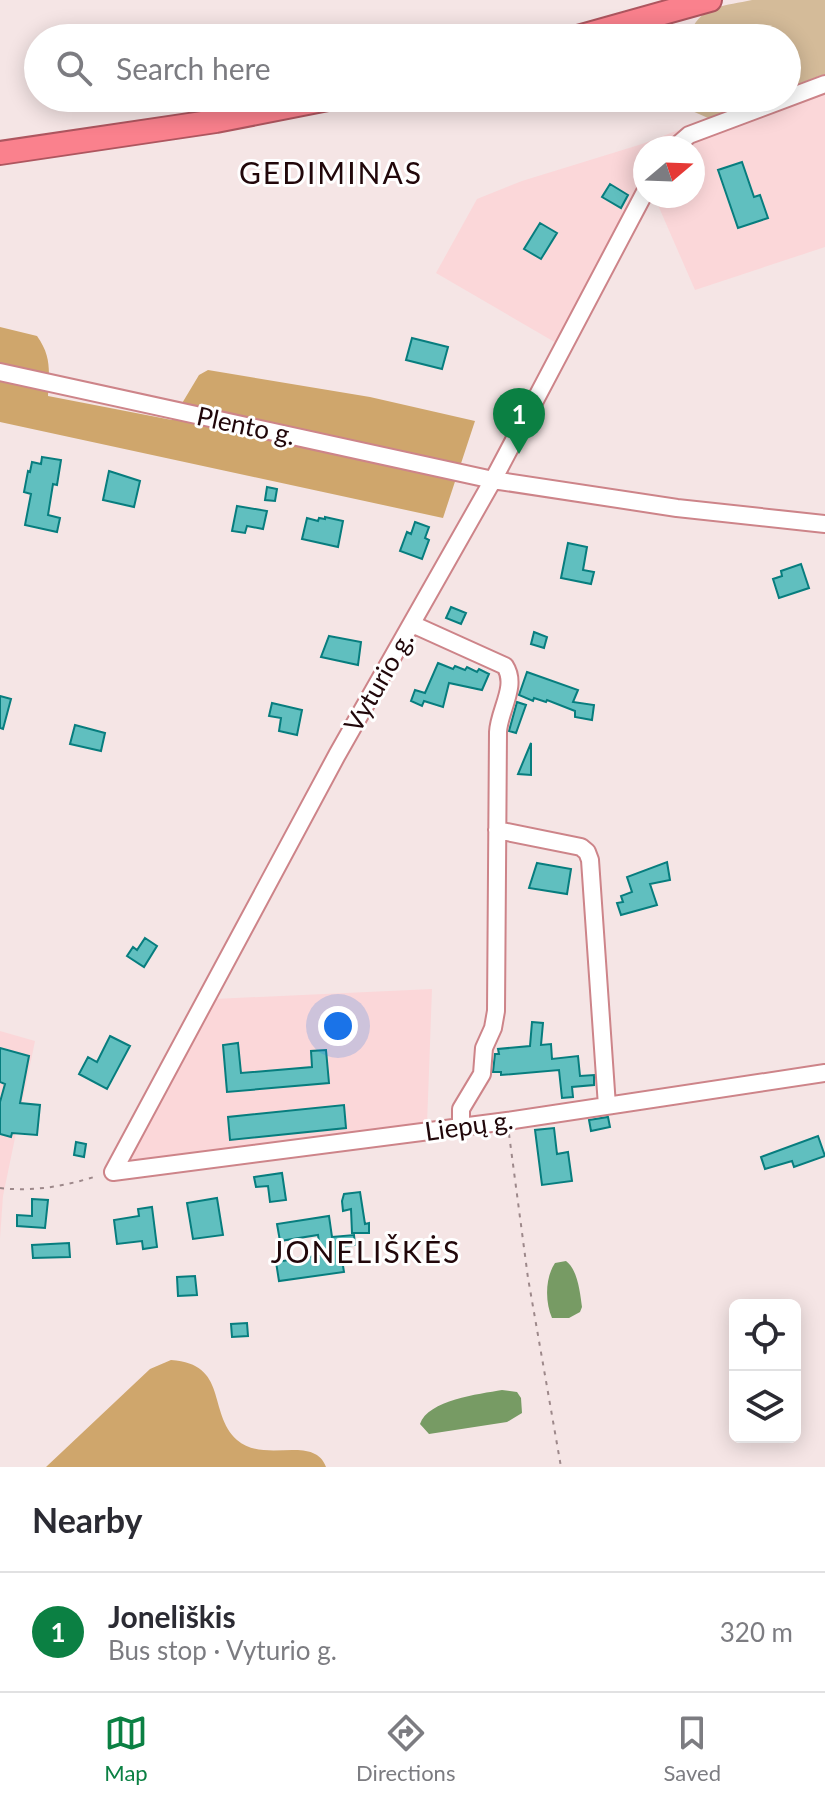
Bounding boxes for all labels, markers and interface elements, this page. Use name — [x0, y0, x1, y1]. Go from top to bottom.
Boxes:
search box — [24, 24, 801, 112]
icon: search — [52, 46, 96, 90]
text: Search here — [116, 50, 271, 86]
north arrow — [633, 136, 705, 208]
district label: GEDIMINAS — [239, 154, 423, 190]
pin: 1 — [493, 388, 545, 454]
street label: Plento g. — [194, 399, 298, 451]
street label: Vyturio g. — [337, 625, 420, 738]
your location — [318, 1006, 358, 1046]
street label: Liepų g. — [423, 1103, 515, 1147]
district label: JONELIŠKĖS — [271, 1233, 461, 1269]
map controls — [729, 1299, 801, 1443]
button: locate — [729, 1299, 801, 1371]
button: layers — [729, 1371, 801, 1443]
text: Nearby — [32, 1499, 143, 1540]
text: Joneliškis — [108, 1598, 236, 1634]
text: 1 — [50, 1616, 66, 1648]
text: 320 m — [720, 1616, 793, 1648]
text: Bus stop · Vyturio g. — [108, 1634, 337, 1666]
tab: Map — [104, 1711, 148, 1786]
tab: Directions — [356, 1711, 455, 1786]
tab: Saved — [663, 1711, 721, 1786]

